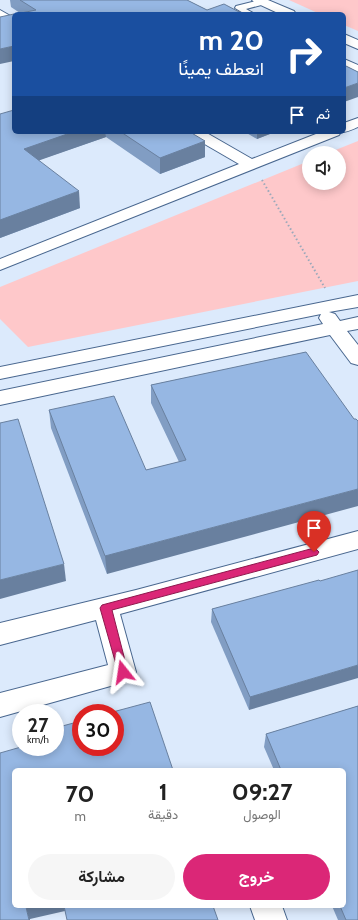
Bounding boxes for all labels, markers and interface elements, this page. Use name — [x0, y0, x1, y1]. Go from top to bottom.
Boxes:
text: 20 m — [199, 23, 264, 57]
icon: right — [278, 28, 330, 80]
text: انعطف يمينًا — [178, 58, 264, 80]
icon: arrive — [286, 104, 308, 126]
text: ثم — [316, 105, 330, 123]
map controls — [302, 146, 346, 190]
button: sound — [302, 146, 346, 190]
pin — [297, 511, 331, 552]
icon: arrive — [303, 517, 325, 539]
position arrow — [102, 651, 144, 693]
speed limit sign: 30 — [72, 704, 124, 756]
text: 27 — [28, 713, 48, 737]
text: km/h — [27, 733, 49, 746]
text: 1 — [159, 777, 168, 806]
text: 09:27 — [232, 777, 292, 806]
text: 70 — [66, 779, 95, 808]
text: دقيقة — [148, 806, 178, 822]
text: الوصول — [243, 806, 281, 822]
text: m — [74, 808, 86, 824]
button: مشاركة — [28, 854, 175, 900]
button: خروج — [183, 854, 330, 900]

